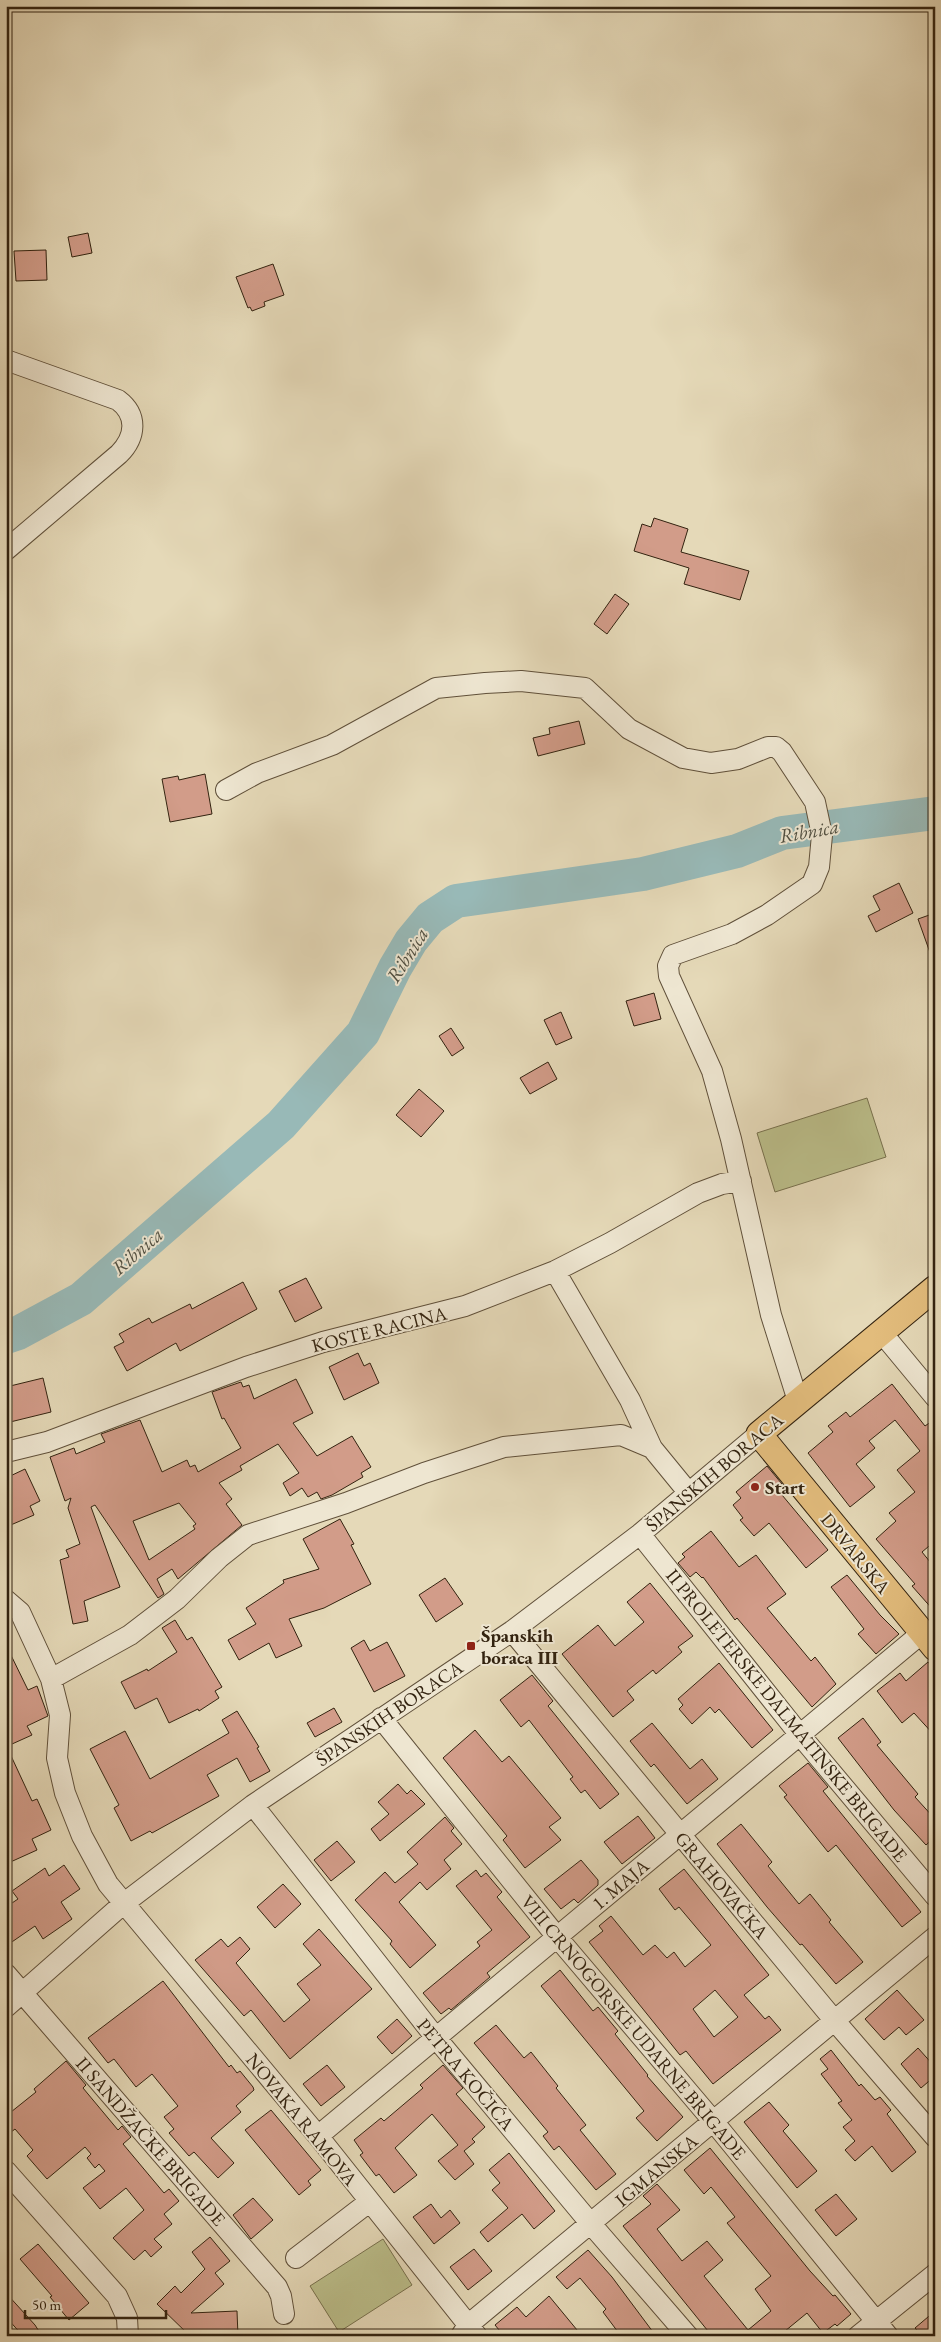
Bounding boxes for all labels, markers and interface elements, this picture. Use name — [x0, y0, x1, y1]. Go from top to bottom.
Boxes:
water label: Ribnica — [777, 813, 841, 849]
water label: Ribnica — [380, 923, 434, 987]
water label: Ribnica — [106, 1221, 168, 1281]
street label: KOSTE RACINA — [309, 1300, 450, 1358]
street label: ŠPANSKIH BORACA — [640, 1407, 789, 1537]
place label: Start — [765, 1475, 805, 1500]
marker: Start — [749, 1481, 761, 1493]
street label: DRVARSKA — [815, 1508, 897, 1600]
street label: II PROLETERSKE DALMATINSKE BRIGADE — [660, 1563, 913, 1867]
place label: Španskih boraca III — [481, 1623, 558, 1670]
marker: Španskih boraca III — [465, 1640, 477, 1652]
street label: ŠPANSKIH BORACA — [311, 1654, 468, 1772]
street label: GRAHOVAČKA — [669, 1826, 774, 1945]
street label: 1. MAJA — [587, 1853, 655, 1916]
street label: VIII CRNOGORSKE UDARNE BRIGADE — [515, 1890, 752, 2165]
street label: PETRA KOČIĆA — [411, 2013, 520, 2136]
street label: NOVAKA RAMOVA — [240, 2048, 363, 2192]
street label: II SANDŽAČKE BRIGADE — [70, 2052, 231, 2231]
street label: IGMANSKA — [610, 2128, 704, 2212]
scale bar — [25, 2287, 166, 2319]
text: 50 m — [32, 2295, 61, 2314]

